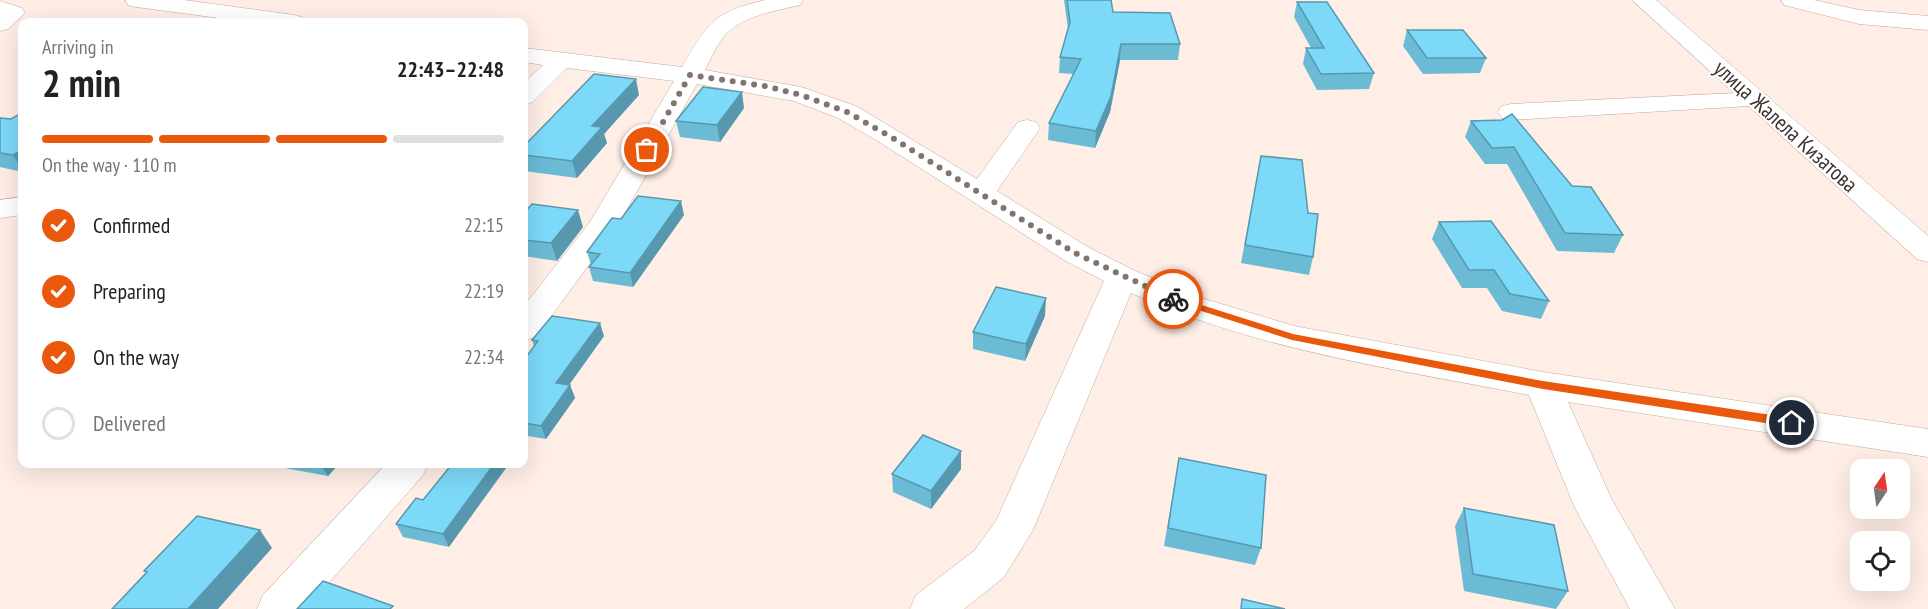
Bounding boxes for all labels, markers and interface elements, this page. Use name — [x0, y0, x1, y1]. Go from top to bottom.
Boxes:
text: Arriving in — [42, 34, 114, 60]
street label: улица Жалела Кизатова — [1708, 54, 1864, 198]
text: 22:43–22:48 — [397, 55, 504, 83]
text: 2 min — [42, 57, 121, 108]
pin — [621, 124, 672, 175]
icon: bag — [630, 133, 663, 166]
text: On the way · 110 m — [42, 152, 177, 178]
icon: check — [42, 209, 75, 242]
text: Confirmed — [93, 211, 170, 239]
text: 22:15 — [464, 212, 504, 238]
courier — [1143, 269, 1203, 329]
icon: check — [42, 275, 75, 308]
text: Preparing — [93, 277, 166, 305]
text: 22:19 — [464, 278, 504, 304]
icon: bike — [1157, 283, 1190, 316]
icon: check — [42, 341, 75, 374]
text: On the way — [93, 343, 179, 371]
text: 22:34 — [464, 344, 504, 370]
pin — [1766, 397, 1817, 448]
icon: home — [1775, 406, 1808, 439]
text: Delivered — [93, 409, 166, 437]
north arrow — [1850, 459, 1910, 519]
map controls — [1850, 459, 1910, 591]
button: locate — [1850, 531, 1910, 591]

